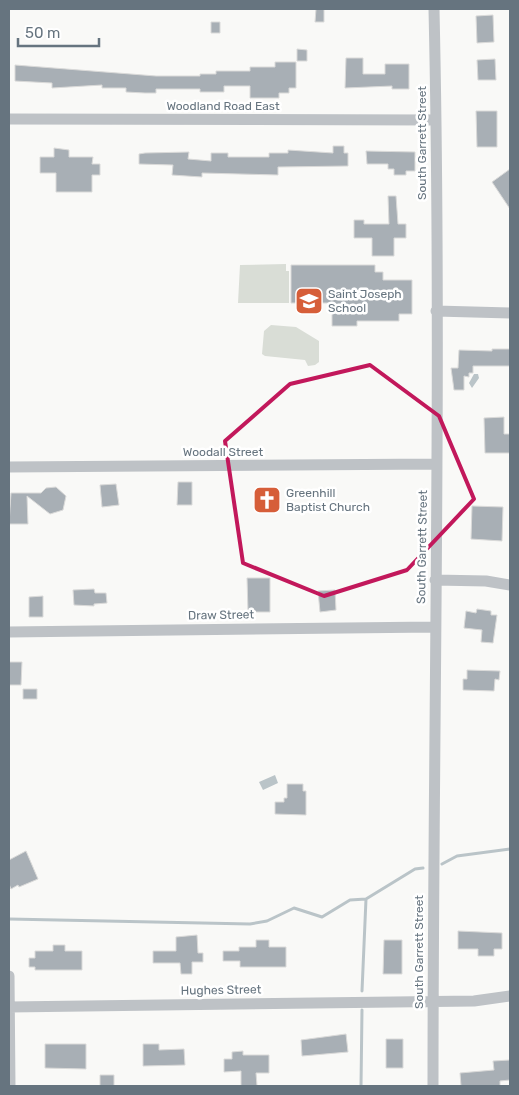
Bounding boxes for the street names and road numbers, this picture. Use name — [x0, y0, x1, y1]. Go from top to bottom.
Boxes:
street label: South Garrett Street — [415, 86, 429, 200]
street label: Woodland Road East — [166, 99, 280, 113]
street label: Woodall Street — [183, 445, 263, 459]
street label: South Garrett Street — [414, 490, 430, 604]
street label: Draw Street — [188, 607, 255, 623]
street label: South Garrett Street — [412, 895, 426, 1009]
street label: Hughes Street — [181, 982, 262, 998]

